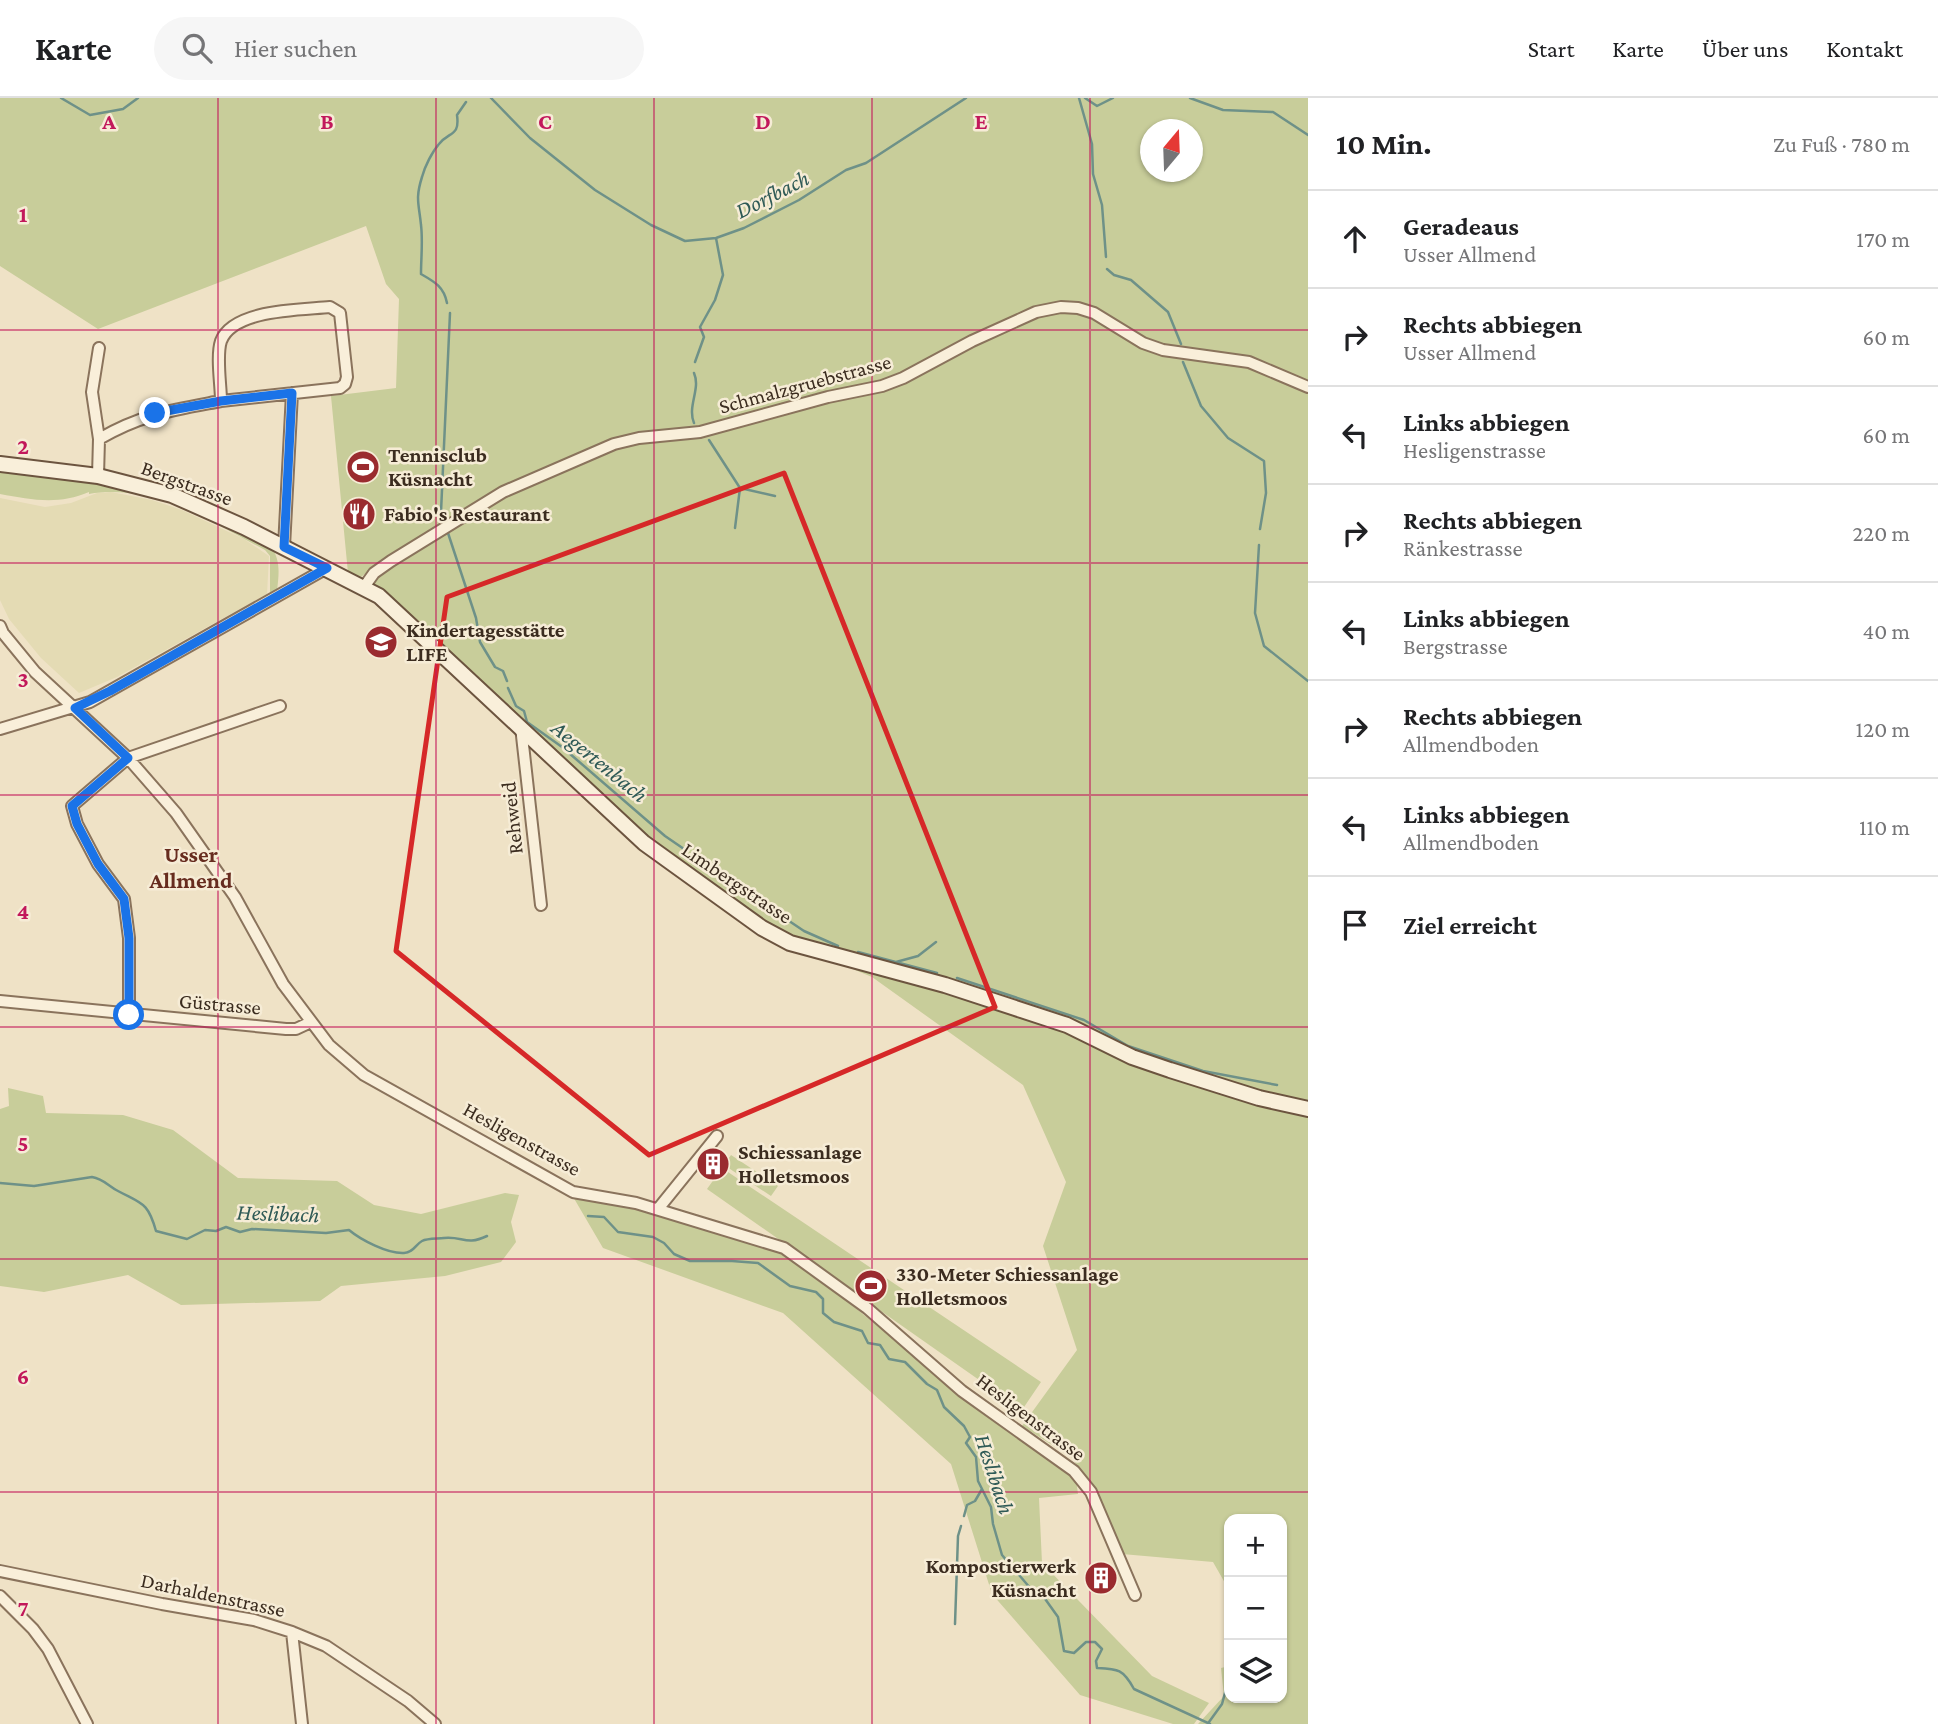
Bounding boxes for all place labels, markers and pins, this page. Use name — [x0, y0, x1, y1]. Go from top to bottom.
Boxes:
place label: Tennisclub Küsnacht — [388, 443, 487, 491]
sports icon: Tennisclub Küsnacht — [344, 448, 382, 486]
restaurant icon: Fabio's Restaurant — [340, 495, 378, 533]
place label: Fabio's Restaurant — [384, 502, 550, 526]
place label: Kindertagesstätte LIFE — [406, 618, 565, 666]
school or university icon: Kindertagesstätte LIFE — [362, 623, 400, 661]
place label: Schiessanlage Holletsmoos — [738, 1140, 862, 1188]
building icon: Schiessanlage Holletsmoos — [694, 1145, 732, 1183]
place label: 330-Meter Schiessanlage Holletsmoos — [896, 1262, 1119, 1310]
sports icon: 330-Meter Schiessanlage Holletsmoos — [852, 1267, 890, 1305]
place label: Kompostierwerk Küsnacht — [926, 1554, 1077, 1602]
building icon: Kompostierwerk Küsnacht — [1082, 1559, 1120, 1597]

